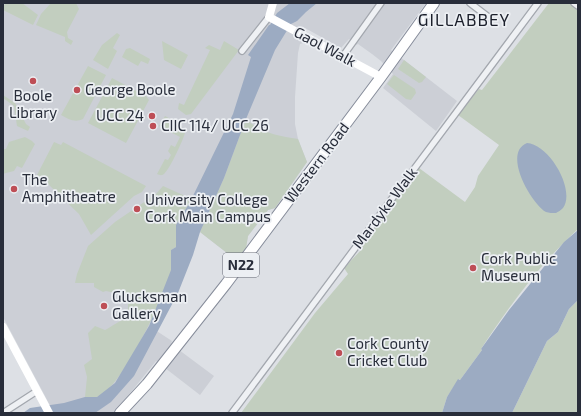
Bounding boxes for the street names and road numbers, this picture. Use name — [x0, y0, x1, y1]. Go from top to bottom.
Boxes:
street label: Gaol Walk — [291, 22, 360, 70]
street label: Western Road — [280, 119, 352, 206]
street label: Mardyke Walk — [348, 163, 421, 251]
road number: N22 — [223, 253, 259, 277]

